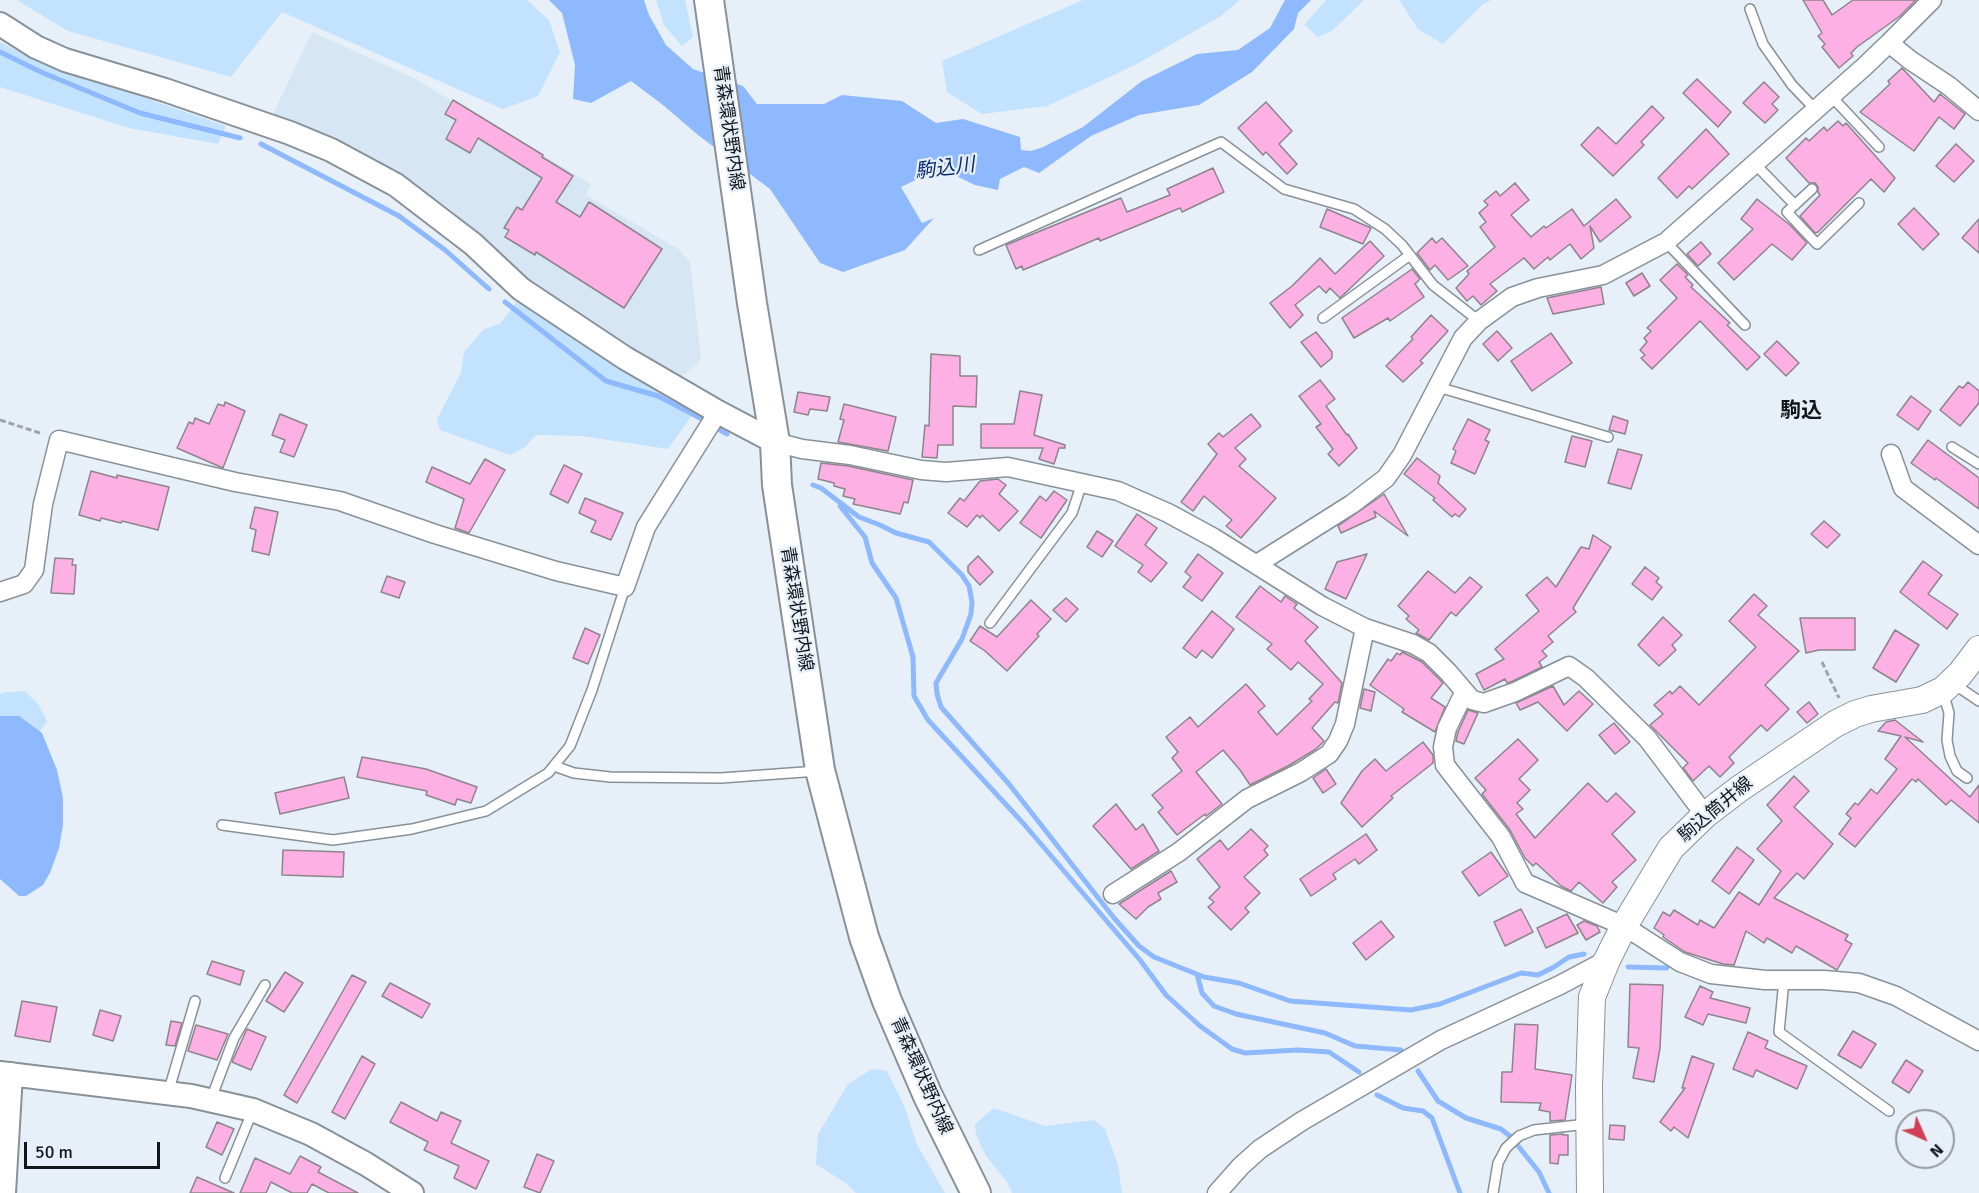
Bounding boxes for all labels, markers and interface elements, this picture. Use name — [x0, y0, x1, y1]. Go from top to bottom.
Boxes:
street label: 青森環状野内線 — [709, 64, 747, 192]
water label: 駒込川 — [914, 153, 976, 185]
district label: 駒込 — [1780, 398, 1822, 424]
street label: 青森環状野内線 — [775, 545, 817, 673]
street label: 駒込筒井線 — [1675, 773, 1757, 847]
street label: 青森環状野内線 — [886, 1014, 956, 1138]
north arrow — [1895, 1109, 1955, 1169]
scale bar — [27, 1130, 164, 1168]
text: N — [1925, 1139, 1947, 1161]
text: 50 m — [35, 1141, 73, 1163]

